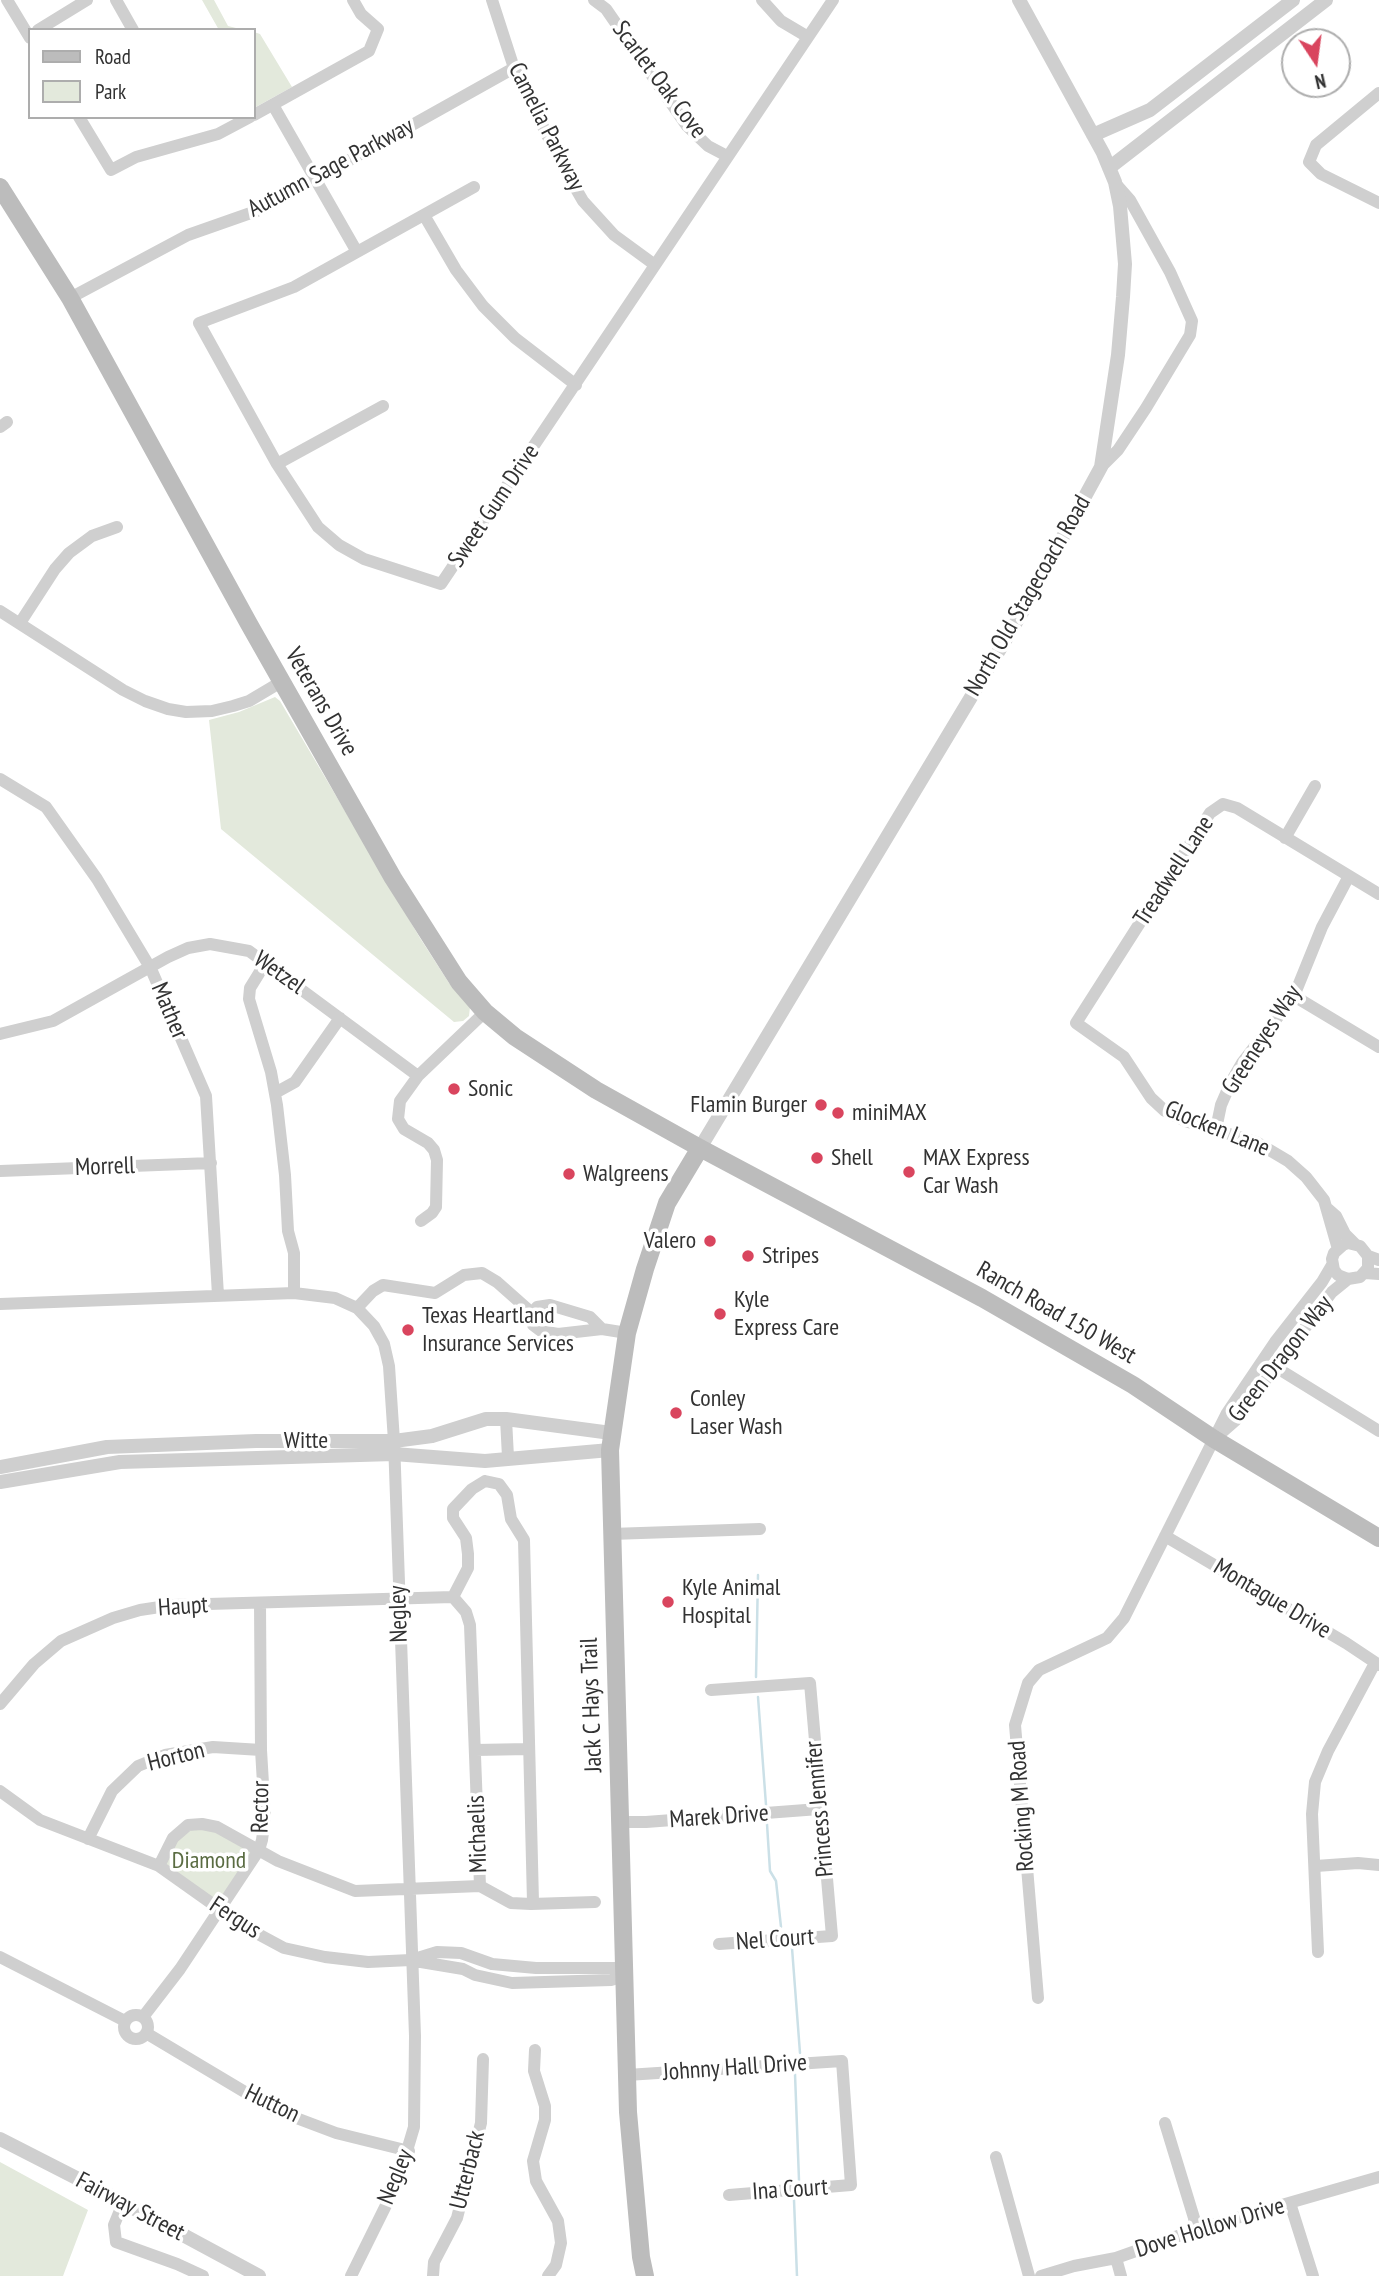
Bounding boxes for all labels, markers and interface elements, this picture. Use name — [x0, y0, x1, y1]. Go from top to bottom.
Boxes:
street label: Scarlet Oak Cove — [606, 16, 712, 144]
legend — [28, 28, 256, 119]
north arrow — [1281, 28, 1351, 98]
text: Road — [95, 43, 131, 70]
street label: Camelia Parkway — [501, 58, 591, 196]
text: N — [1313, 69, 1328, 94]
text: Park — [95, 78, 126, 105]
street label: Autumn Sage Parkway — [243, 112, 419, 224]
street label: Sweet Gum Drive — [442, 439, 546, 573]
street label: North Old Stagecoach Road — [959, 491, 1097, 701]
street label: Veterans Drive — [279, 643, 363, 761]
street label: Treadwell Lane — [1128, 811, 1220, 931]
street label: Wetzel — [248, 945, 310, 1001]
street label: Mather — [144, 978, 194, 1044]
street label: Greeneyes Way — [1216, 980, 1308, 1100]
place label: Sonic — [468, 1075, 513, 1103]
marker: Sonic — [446, 1081, 462, 1097]
place label: Flamin Burger — [690, 1091, 807, 1119]
street label: Glocken Lane — [1160, 1095, 1274, 1163]
marker: Flamin Burger — [813, 1097, 829, 1113]
place label: miniMAX — [852, 1099, 927, 1127]
marker: miniMAX — [830, 1105, 846, 1121]
place label: Shell — [831, 1144, 873, 1172]
place label: MAX Express Car Wash — [923, 1144, 1029, 1200]
marker: Shell — [809, 1150, 825, 1166]
street label: Morrell — [75, 1152, 135, 1182]
place label: Walgreens — [583, 1160, 669, 1188]
marker: MAX Express Car Wash — [901, 1164, 917, 1180]
marker: Walgreens — [561, 1166, 577, 1182]
place label: Valero — [644, 1227, 696, 1255]
marker: Valero — [702, 1233, 718, 1249]
place label: Stripes — [762, 1242, 819, 1270]
marker: Stripes — [740, 1248, 756, 1264]
street label: Ranch Road 150 West — [971, 1256, 1141, 1370]
place label: Kyle Express Care — [734, 1286, 839, 1342]
street label: Green Dragon Way — [1223, 1290, 1339, 1428]
place label: Texas Heartland Insurance Services — [422, 1302, 574, 1358]
marker: Kyle Express Care — [712, 1306, 728, 1322]
marker: Texas Heartland Insurance Services — [400, 1322, 416, 1338]
place label: Conley Laser Wash — [690, 1385, 782, 1441]
marker: Conley Laser Wash — [668, 1405, 684, 1421]
street label: Witte — [284, 1427, 328, 1455]
street label: Montague Drive — [1208, 1553, 1336, 1645]
place label: Kyle Animal Hospital — [682, 1574, 780, 1630]
street label: Negley — [384, 1585, 414, 1643]
street label: Haupt — [157, 1591, 209, 1623]
marker: Kyle Animal Hospital — [660, 1594, 676, 1610]
street label: Jack C Hays Trail — [575, 1637, 609, 1773]
street label: Horton — [145, 1736, 207, 1778]
street label: Rocking M Road — [1003, 1739, 1041, 1873]
street label: Princess Jennifer — [800, 1740, 840, 1878]
street label: Rector — [246, 1781, 276, 1833]
street label: Michaelis — [462, 1795, 494, 1873]
street label: Marek Drive — [668, 1799, 770, 1835]
park label: Diamond — [172, 1847, 246, 1875]
street label: Fergus — [204, 1891, 266, 1945]
street label: Nel Court — [735, 1923, 815, 1957]
street label: Johnny Hall Drive — [662, 2049, 808, 2087]
street label: Hutton — [240, 2079, 304, 2129]
street label: Utterback — [444, 2128, 492, 2212]
street label: Negley — [372, 2145, 420, 2209]
street label: Fairway Street — [71, 2166, 189, 2248]
street label: Ina Court — [751, 2173, 829, 2207]
street label: Dove Hollow Drive — [1132, 2192, 1288, 2264]

